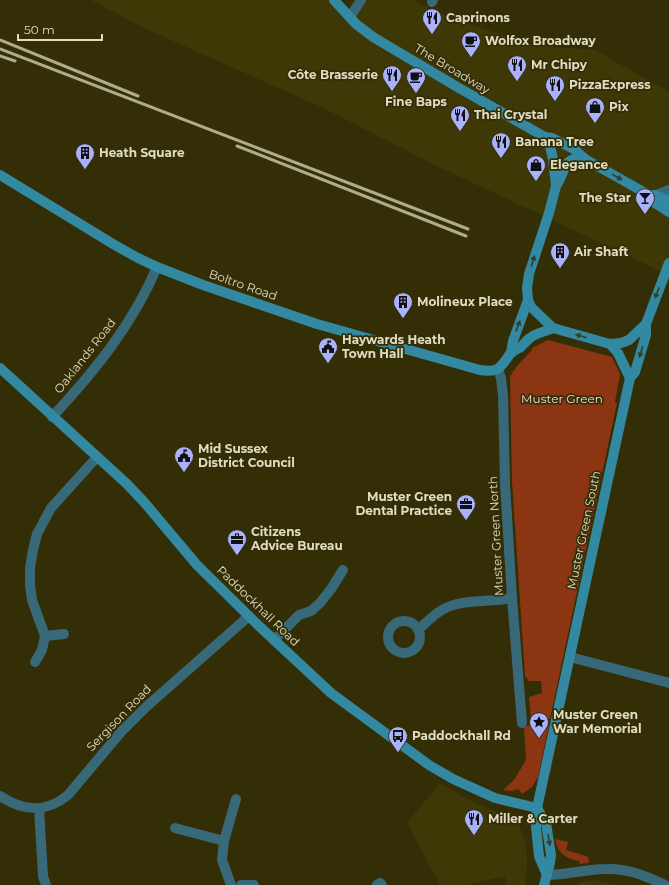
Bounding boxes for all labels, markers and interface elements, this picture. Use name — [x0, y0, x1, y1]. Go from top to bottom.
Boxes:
restaurant icon: Caprinons — [421, 7, 443, 35]
place label: Caprinons — [446, 10, 511, 25]
scale bar — [18, 16, 102, 42]
text: 50 m — [24, 22, 55, 37]
cafe icon: Wolfox Broadway — [460, 30, 482, 58]
place label: Wolfox Broadway — [485, 33, 597, 48]
street label: The Broadway — [412, 40, 493, 97]
restaurant icon: Mr Chipy — [506, 54, 528, 82]
place label: Mr Chipy — [531, 57, 588, 72]
restaurant icon: Côte Brasserie — [381, 64, 403, 92]
cafe icon: Fine Baps — [405, 66, 427, 94]
place label: Côte Brasserie — [288, 67, 378, 82]
restaurant icon: PizzaExpress — [544, 74, 566, 102]
place label: PizzaExpress — [569, 77, 651, 92]
place label: Fine Baps — [385, 94, 448, 109]
shop icon: Pix — [584, 96, 606, 124]
place label: Pix — [609, 99, 629, 114]
restaurant icon: Thai Crystal — [449, 104, 471, 132]
place label: Thai Crystal — [474, 107, 547, 122]
restaurant icon: Banana Tree — [490, 131, 512, 159]
place label: Banana Tree — [515, 134, 594, 149]
building icon: Heath Square — [74, 142, 96, 170]
place label: Heath Square — [99, 145, 185, 160]
shop icon: Elegance — [525, 154, 547, 182]
place label: Elegance — [550, 157, 608, 172]
one-way arrow — [611, 174, 623, 181]
bar icon: The Star — [634, 187, 656, 215]
place label: The Star — [579, 190, 631, 205]
building icon: Air Shaft — [549, 241, 571, 269]
place label: Air Shaft — [573, 244, 629, 259]
one-way arrow — [530, 255, 536, 267]
street label: Boltro Road — [207, 266, 279, 303]
one-way arrow — [653, 288, 659, 300]
building icon: Molineux Place — [392, 291, 414, 319]
place label: Molineux Place — [417, 294, 513, 309]
street label: Oaklands Road — [51, 315, 119, 396]
one-way arrow — [516, 319, 522, 331]
place label: Haywards Heath Town Hall — [342, 332, 446, 361]
one-way arrow — [575, 332, 588, 338]
public building icon: Haywards Heath Town Hall — [317, 336, 339, 364]
one-way arrow — [638, 346, 644, 358]
park label: Muster Green — [521, 391, 603, 406]
place label: Mid Sussex District Council — [198, 441, 295, 470]
public building icon: Mid Sussex District Council — [173, 445, 195, 473]
street label: Muster Green South — [564, 469, 603, 591]
street label: Muster Green North — [485, 476, 506, 596]
place label: Muster Green Dental Practice — [355, 489, 452, 518]
office icon: Muster Green Dental Practice — [455, 493, 477, 521]
place label: Citizens Advice Bureau — [250, 524, 343, 553]
office icon: Citizens Advice Bureau — [226, 528, 248, 556]
street label: Paddockhall Road — [214, 562, 303, 649]
street label: Sergison Road — [83, 681, 154, 754]
place label: Muster Green War Memorial — [553, 707, 642, 736]
place icon: Muster Green War Memorial — [528, 711, 550, 739]
bus stop icon: Paddockhall Rd — [387, 725, 409, 753]
place label: Paddockhall Rd — [412, 728, 511, 743]
restaurant icon: Miller & Carter — [463, 808, 485, 836]
place label: Miller & Carter — [488, 811, 578, 826]
one-way arrow — [546, 834, 552, 847]

